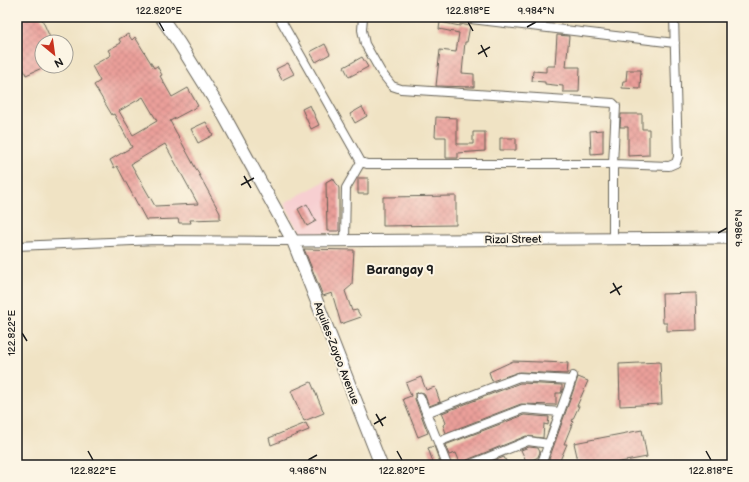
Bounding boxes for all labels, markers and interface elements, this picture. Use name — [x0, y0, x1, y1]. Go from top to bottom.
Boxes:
text: 122.820°E — [136, 5, 183, 17]
text: 122.818°E — [446, 5, 491, 17]
text: 9.984°N — [517, 5, 555, 17]
north arrow — [34, 34, 74, 74]
text: N — [52, 55, 65, 70]
text: 9.986°N — [733, 209, 745, 247]
street label: Rizal Street — [484, 232, 542, 246]
district label: Barangay 9 — [366, 262, 434, 278]
street label: Aquiles-Zayco Avenue — [311, 300, 362, 407]
text: 122.822°E — [6, 310, 18, 356]
text: 122.822°E — [70, 465, 116, 477]
text: 9.986°N — [289, 465, 327, 477]
text: 122.820°E — [379, 465, 426, 477]
text: 122.818°E — [689, 465, 734, 477]

